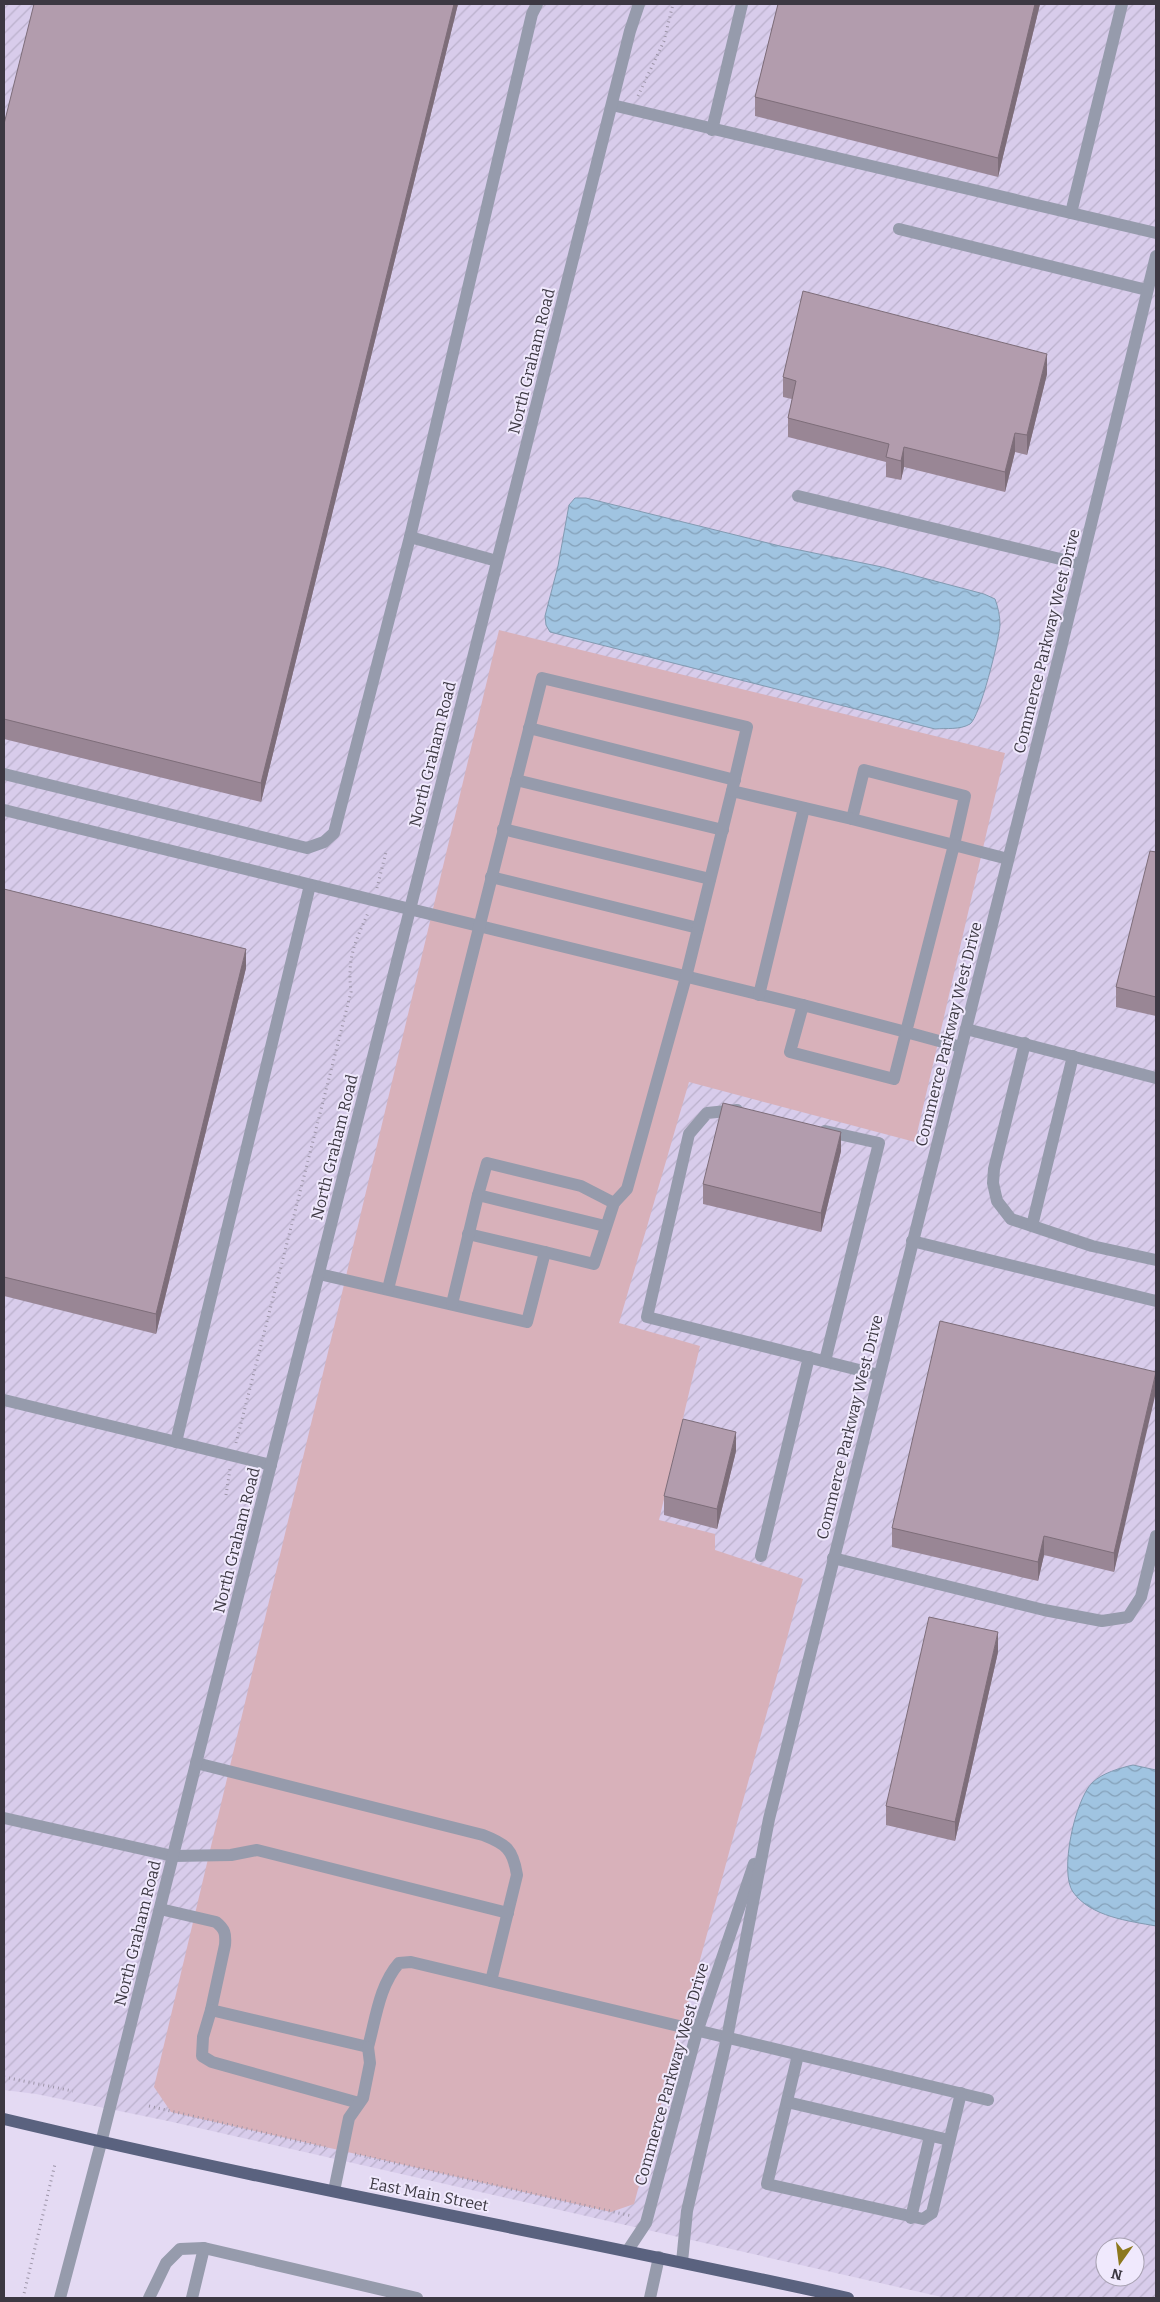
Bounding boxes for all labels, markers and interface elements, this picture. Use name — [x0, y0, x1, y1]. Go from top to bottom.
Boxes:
street label: North Graham Road — [504, 286, 559, 436]
street label: Commerce Parkway West Drive — [1009, 527, 1084, 755]
street label: North Graham Road — [405, 679, 460, 829]
street label: Commerce Parkway West Drive — [911, 920, 986, 1148]
street label: North Graham Road — [307, 1072, 362, 1222]
street label: Commerce Parkway West Drive — [812, 1313, 887, 1541]
street label: North Graham Road — [209, 1465, 264, 1615]
street label: North Graham Road — [110, 1858, 165, 2008]
street label: Commerce Parkway West Drive — [631, 1961, 712, 2188]
street label: East Main Street — [368, 2174, 490, 2215]
north arrow — [1095, 2237, 1145, 2287]
text: N — [1109, 2265, 1124, 2284]

